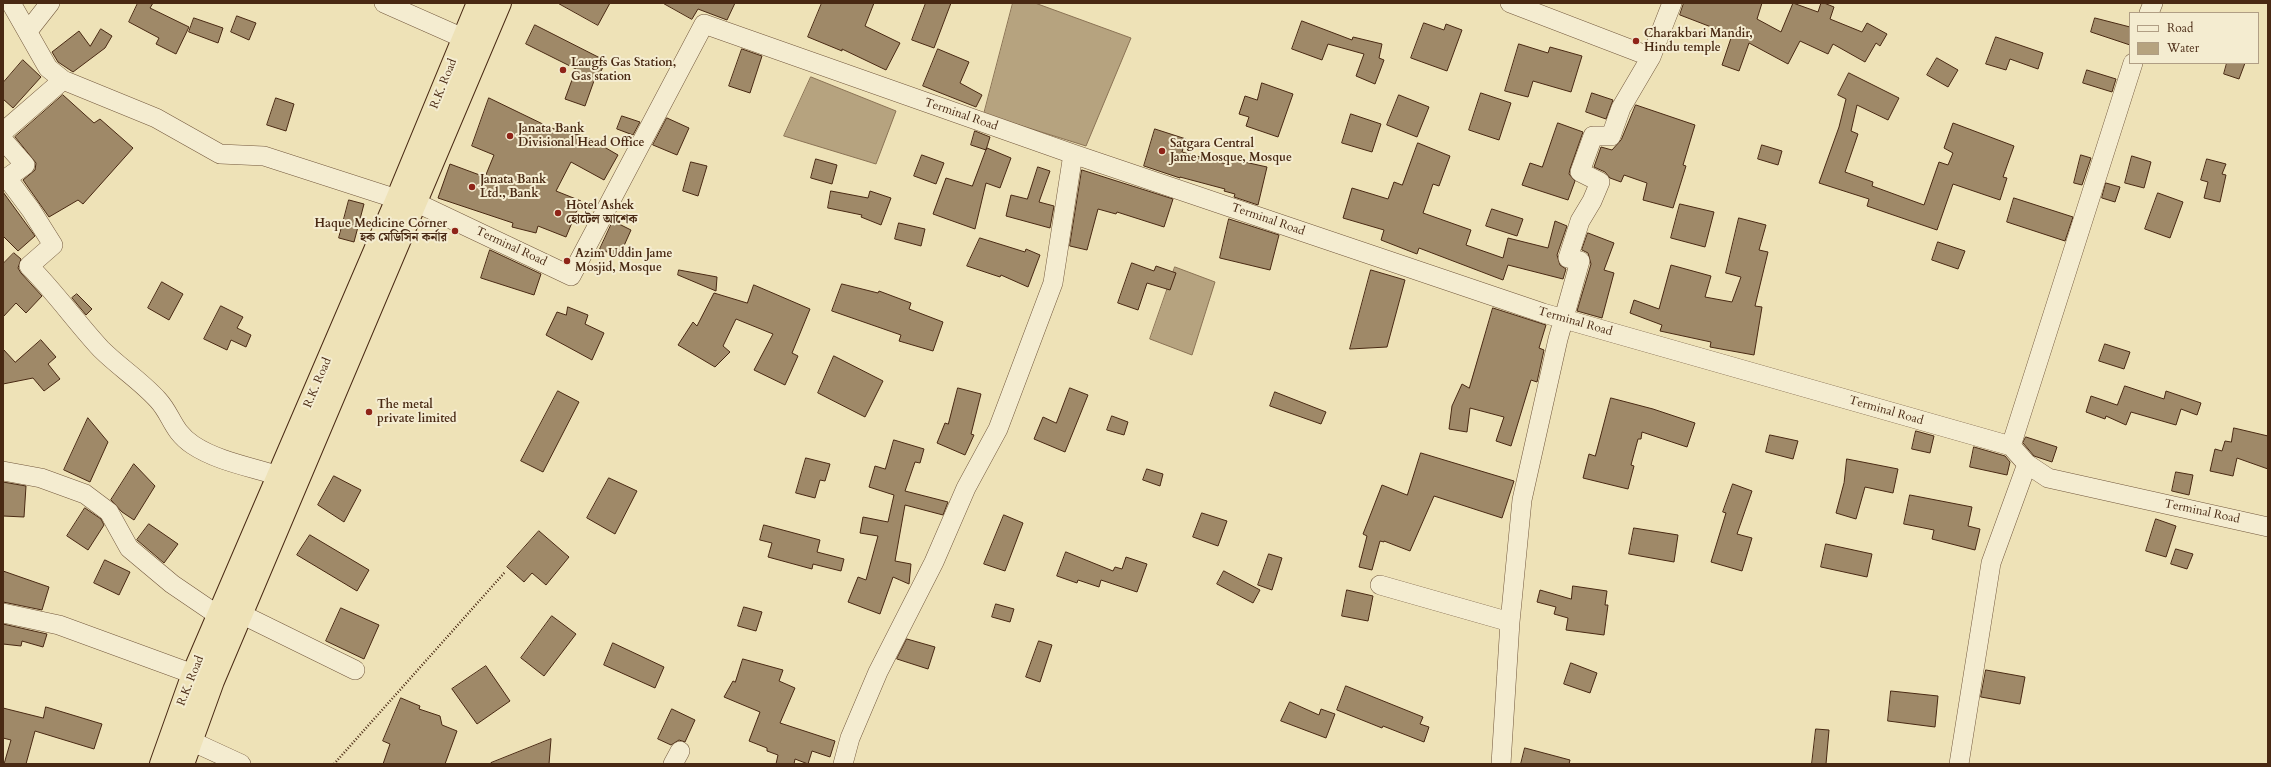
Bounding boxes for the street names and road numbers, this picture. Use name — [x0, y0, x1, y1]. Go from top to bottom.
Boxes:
street label: R.K. Road — [427, 57, 461, 111]
street label: Terminal Road — [922, 96, 1000, 134]
street label: Terminal Road — [1229, 201, 1307, 239]
street label: Terminal Road — [473, 224, 549, 270]
street label: Terminal Road — [1536, 304, 1614, 340]
street label: R.K. Road — [301, 356, 335, 410]
street label: Terminal Road — [1847, 393, 1925, 429]
street label: Terminal Road — [2163, 497, 2241, 527]
street label: R.K. Road — [174, 654, 208, 708]

